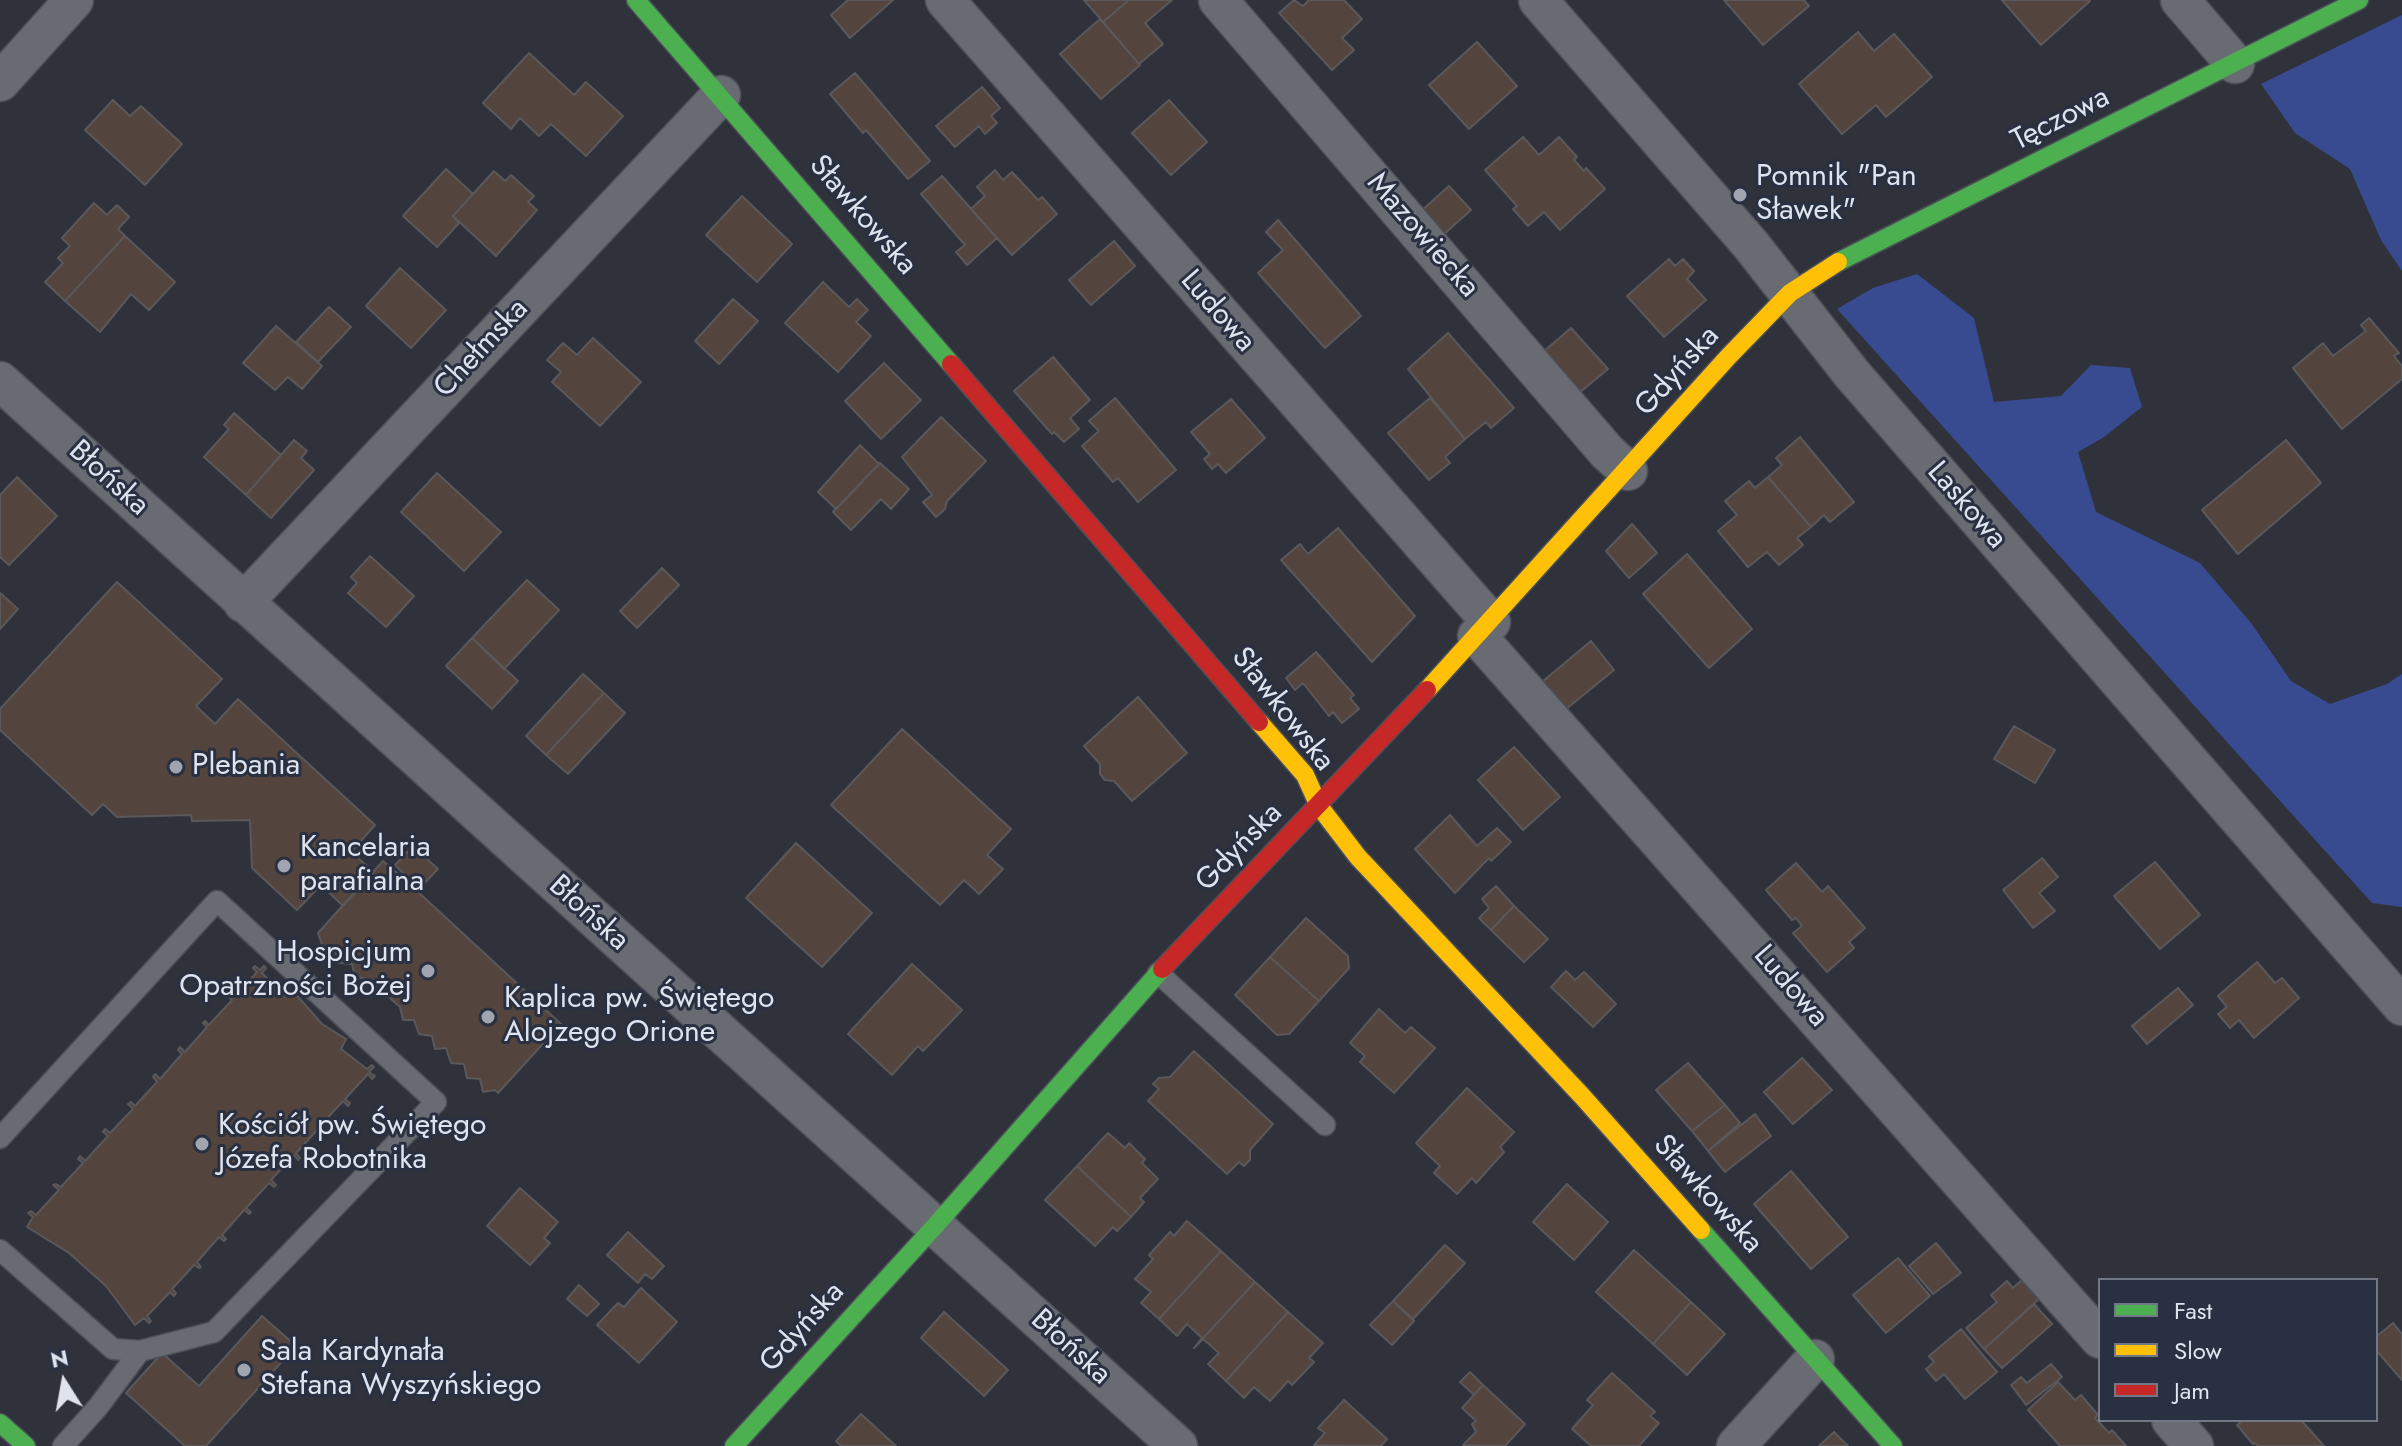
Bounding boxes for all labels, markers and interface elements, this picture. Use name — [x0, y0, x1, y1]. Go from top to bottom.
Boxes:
street label: Tęczowa — [2006, 80, 2116, 160]
street label: Sławkowska — [800, 149, 924, 283]
place label: Pomnik "Pan Sławek" — [1756, 160, 1917, 230]
street label: Mazowiecka — [1358, 166, 1486, 306]
marker: Pomnik "Pan Sławek" — [1731, 186, 1749, 204]
street label: Ludowa — [1172, 264, 1262, 360]
street label: Chełmska — [427, 292, 537, 406]
street label: Gdyńska — [1628, 319, 1728, 425]
street label: Błońska — [60, 434, 156, 524]
street label: Laskowa — [1918, 455, 2014, 557]
street label: Sławkowska — [1223, 641, 1341, 779]
place label: Plebania — [192, 749, 300, 785]
marker: Plebania — [167, 758, 185, 776]
street label: Gdyńska — [1189, 796, 1291, 900]
place label: Kancelaria parafialna — [300, 831, 431, 902]
marker: Kancelaria parafialna — [275, 857, 293, 875]
street label: Błońska — [540, 869, 636, 959]
place label: Hospicjum Opatrzności Bożej — [179, 936, 412, 1006]
street label: Ludowa — [1745, 939, 1835, 1035]
marker: Hospicjum Opatrzności Bożej — [419, 962, 437, 980]
place label: Kaplica pw. Świętego Alojzego Orione — [504, 982, 774, 1052]
marker: Kaplica pw. Świętego Alojzego Orione — [479, 1008, 497, 1026]
place label: Kościół pw. Świętego Józefa Robotnika — [218, 1109, 486, 1180]
street label: Sławkowska — [1645, 1128, 1769, 1262]
marker: Kościół pw. Świętego Józefa Robotnika — [193, 1135, 211, 1153]
street label: Gdyńska — [753, 1275, 853, 1381]
legend — [2098, 1278, 2378, 1422]
text: Fast — [2174, 1293, 2212, 1328]
street label: Błońska — [1022, 1303, 1118, 1393]
text: Slow — [2174, 1333, 2222, 1368]
place label: Sala Kardynała Stefana Wyszyńskiego — [260, 1335, 541, 1406]
text: N — [48, 1341, 71, 1376]
north arrow — [24, 1342, 104, 1422]
marker: Sala Kardynała Stefana Wyszyńskiego — [235, 1361, 253, 1379]
text: Jam — [2174, 1373, 2210, 1408]

